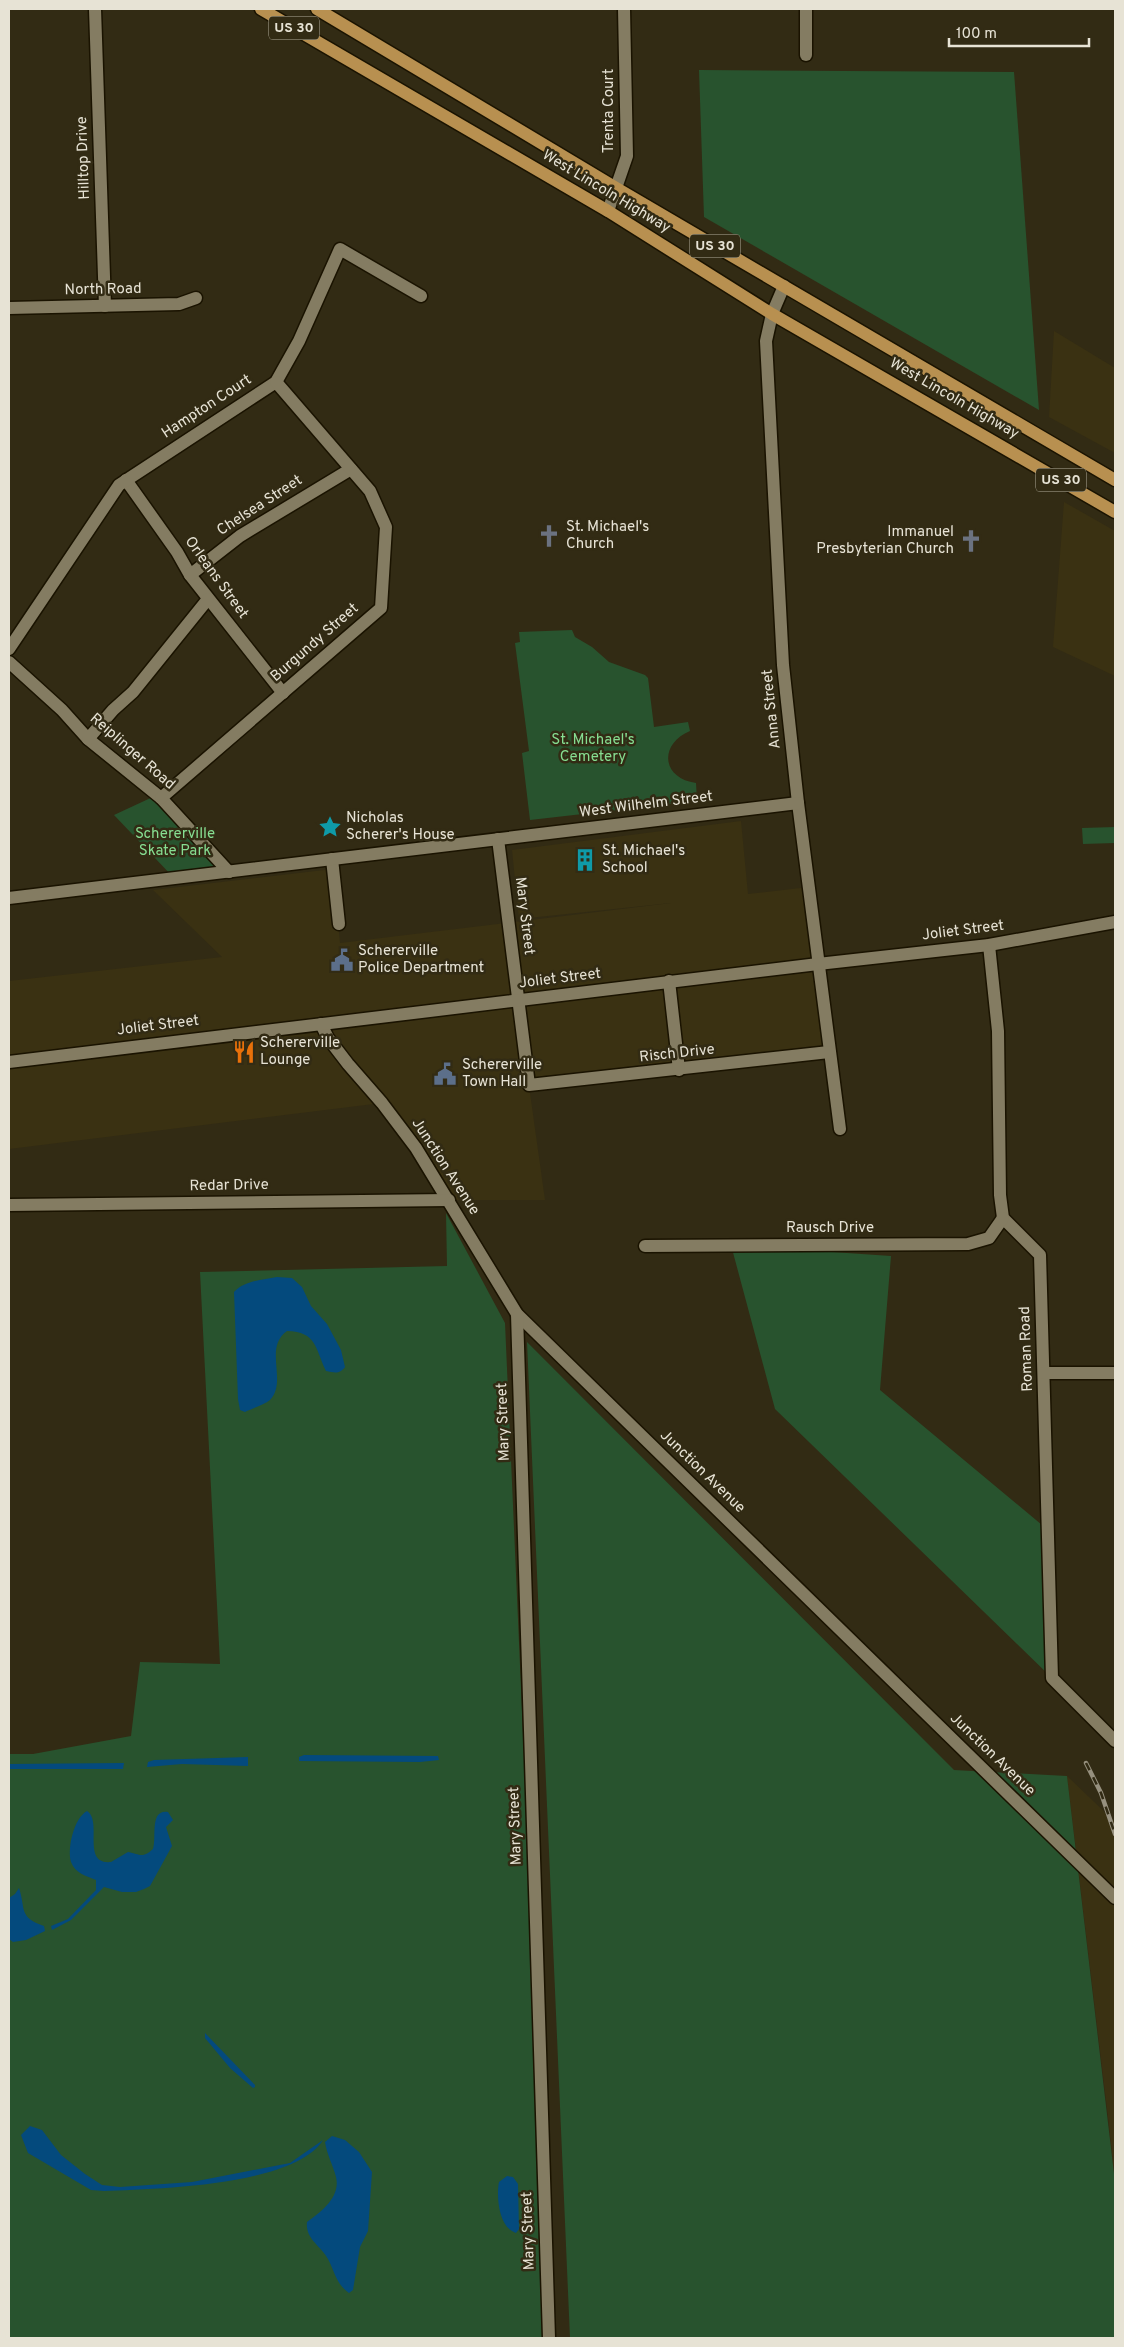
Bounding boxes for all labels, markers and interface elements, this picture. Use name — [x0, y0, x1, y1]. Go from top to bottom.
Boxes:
scale bar — [949, 15, 1089, 47]
road number: US 30 — [269, 16, 319, 40]
text: 100 m — [956, 25, 997, 44]
street label: Trenta Court — [600, 69, 619, 153]
street label: Hilltop Drive — [73, 116, 95, 200]
street label: West Lincoln Highway — [538, 146, 674, 238]
road number: US 30 — [690, 235, 740, 258]
street label: North Road — [64, 280, 142, 300]
street label: West Lincoln Highway — [886, 354, 1022, 444]
street label: Hampton Court — [158, 371, 256, 443]
road number: US 30 — [1036, 468, 1086, 492]
street label: Chelsea Street — [214, 471, 306, 541]
place label: St. Michael's Church — [566, 518, 649, 554]
church icon: St. Michael's Church — [536, 523, 562, 549]
place label: Immanuel Presbyterian Church — [816, 523, 954, 559]
church icon: Immanuel Presbyterian Church — [958, 528, 984, 554]
street label: Orleans Street — [180, 533, 252, 623]
street label: Burgundy Street — [267, 600, 363, 686]
street label: Anna Street — [758, 668, 786, 750]
street label: Reiplinger Road — [85, 710, 179, 794]
park label: St. Michael's Cemetery — [551, 731, 635, 767]
street label: West Wilhelm Street — [578, 787, 714, 823]
place label: Nicholas Scherer's House — [346, 809, 455, 845]
place icon: Nicholas Scherer's House — [317, 814, 343, 840]
park label: Schererville Skate Park — [135, 825, 215, 861]
place label: St. Michael's School — [602, 842, 685, 878]
building icon: St. Michael's School — [572, 847, 598, 873]
street label: Mary Street — [510, 876, 538, 956]
street label: Joliet Street — [921, 917, 1005, 945]
place label: Schererville Police Department — [358, 942, 484, 978]
public building icon: Schererville Police Department — [329, 947, 355, 973]
street label: Joliet Street — [518, 965, 602, 993]
street label: Joliet Street — [116, 1012, 200, 1040]
place label: Schererville Lounge — [260, 1034, 340, 1070]
restaurant icon: Schererville Lounge — [231, 1039, 257, 1065]
street label: Risch Drive — [638, 1041, 716, 1067]
place label: Schererville Town Hall — [462, 1056, 542, 1092]
public building icon: Schererville Town Hall — [432, 1061, 458, 1087]
street label: Junction Avenue — [407, 1115, 483, 1219]
street label: Redar Drive — [189, 1176, 269, 1196]
street label: Rausch Drive — [786, 1219, 874, 1238]
street label: Roman Road — [1016, 1306, 1038, 1392]
street label: Mary Street — [493, 1382, 515, 1462]
street label: Junction Avenue — [655, 1426, 749, 1518]
street label: Junction Avenue — [945, 1709, 1039, 1801]
street label: Mary Street — [505, 1786, 527, 1866]
street label: Mary Street — [518, 2191, 540, 2271]

